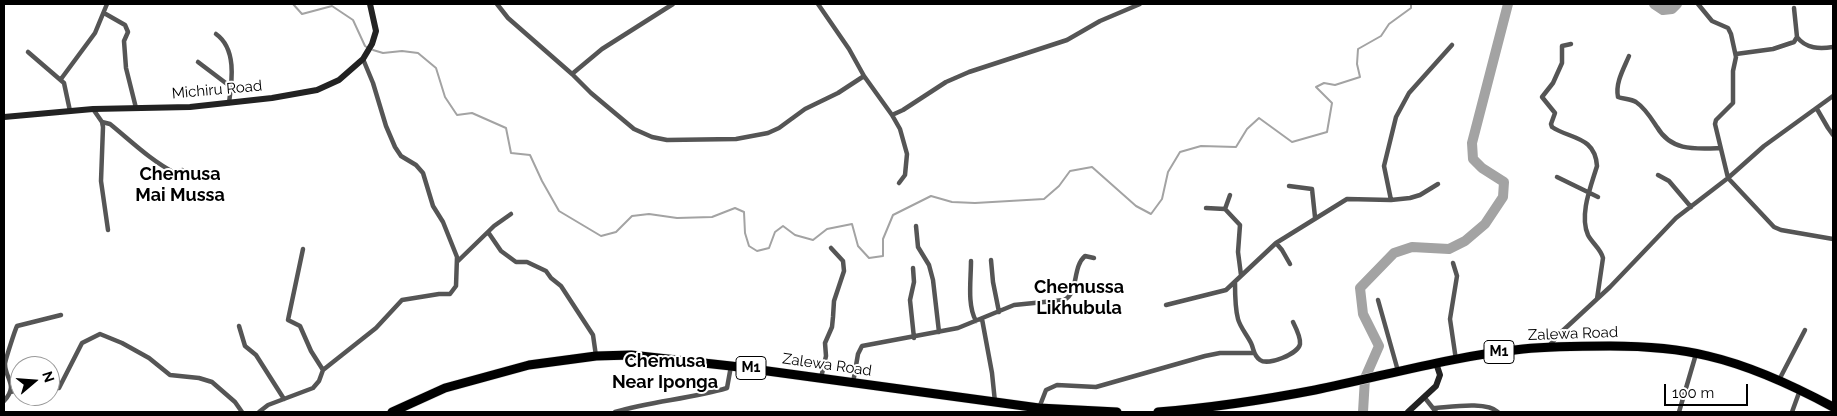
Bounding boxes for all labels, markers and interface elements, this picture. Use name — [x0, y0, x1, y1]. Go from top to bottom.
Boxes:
street label: Michiru Road — [171, 77, 263, 103]
district label: Chemusa Mai Mussa — [135, 164, 225, 206]
district label: Chemussa Likhubula — [1034, 277, 1124, 320]
street label: Zalewa Road — [1528, 323, 1618, 345]
road number: M1 — [1484, 341, 1514, 364]
street label: Zalewa Road — [781, 350, 873, 380]
district label: Chemusa Near Iponga — [612, 351, 718, 394]
north arrow — [10, 356, 60, 406]
road number: M1 — [736, 356, 766, 379]
text: N — [39, 369, 58, 384]
scale bar — [1667, 374, 1751, 406]
text: 100 m — [1672, 384, 1714, 402]

